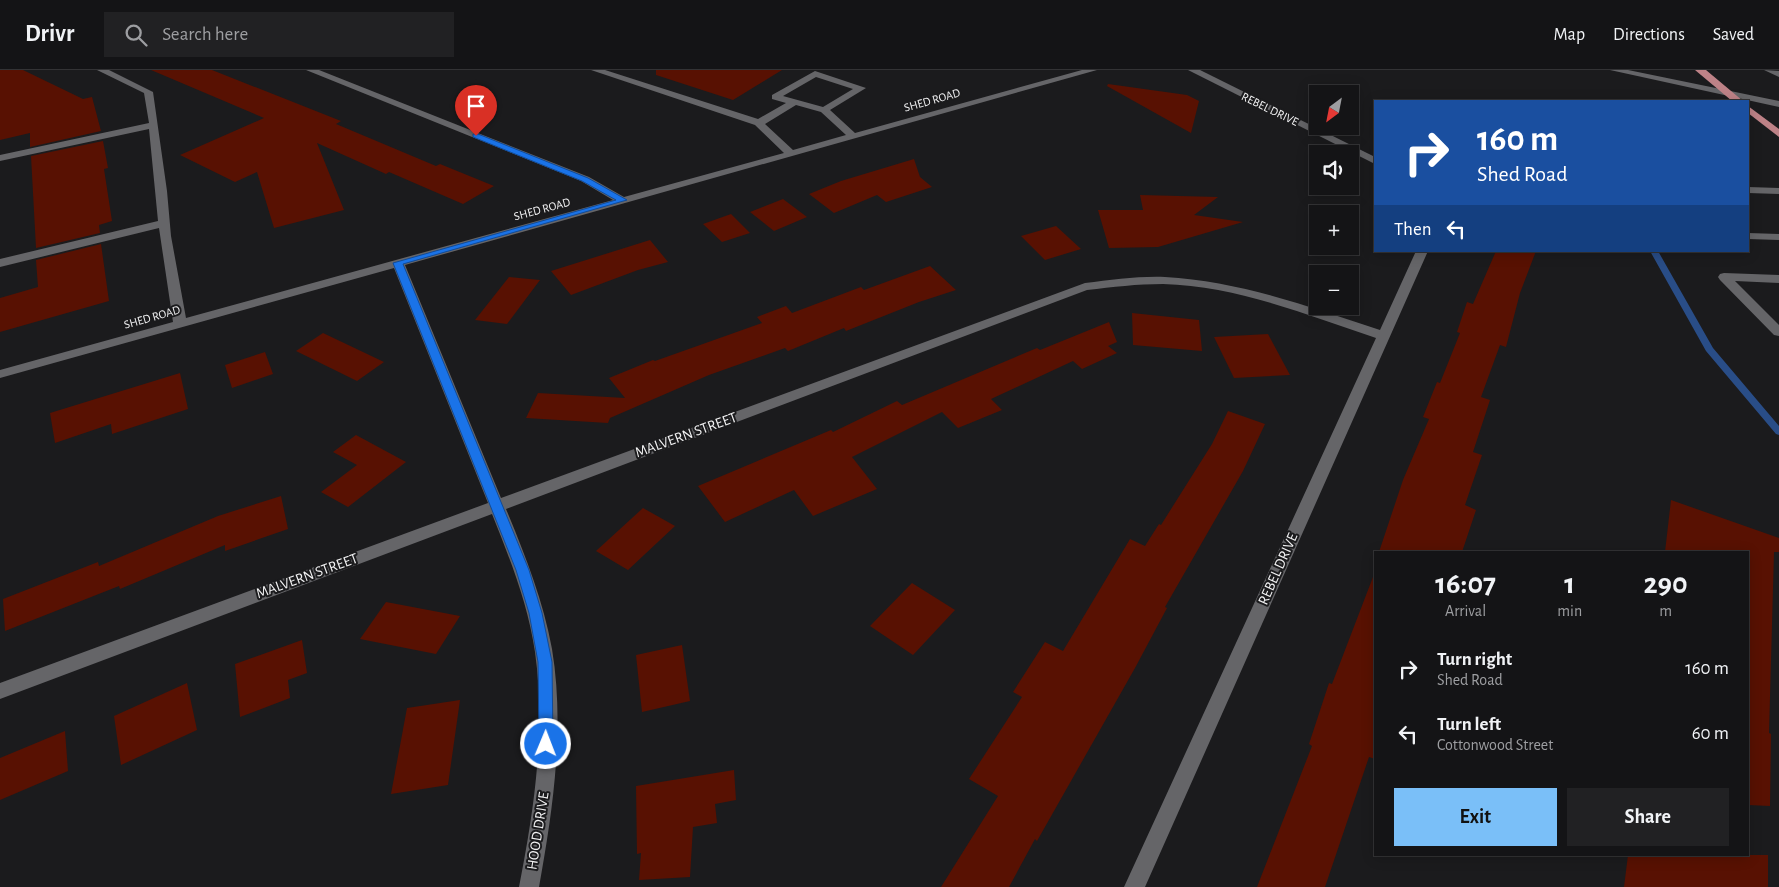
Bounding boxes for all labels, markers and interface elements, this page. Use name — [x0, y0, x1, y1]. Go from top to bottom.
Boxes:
search box — [104, 12, 454, 57]
icon: search — [122, 21, 150, 49]
text: Drivr — [25, 22, 74, 46]
text: Search here — [162, 25, 248, 44]
text: Map — [1554, 26, 1585, 44]
text: Directions — [1613, 26, 1685, 44]
text: Saved — [1713, 26, 1754, 44]
pin — [455, 85, 497, 136]
north arrow — [1309, 85, 1359, 135]
map controls — [1309, 85, 1359, 315]
street label: SHED ROAD — [902, 86, 962, 114]
street label: REBEL DRIVE — [1240, 90, 1301, 128]
icon: arrive — [462, 92, 490, 120]
icon: right — [1394, 120, 1459, 185]
text: 160 m — [1477, 122, 1558, 157]
button: sound — [1309, 145, 1359, 195]
text: Shed Road — [1477, 163, 1568, 185]
street label: SHED ROAD — [512, 196, 572, 222]
button: + — [1309, 205, 1359, 255]
icon: left — [1442, 215, 1470, 243]
text: Then — [1394, 220, 1432, 239]
button: − — [1309, 265, 1359, 315]
street label: SHED ROAD — [122, 303, 182, 331]
street label: MALVERN STREET — [633, 409, 739, 460]
street label: REBEL DRIVE — [1255, 531, 1301, 607]
street label: MALVERN STREET — [254, 550, 360, 601]
text: 16:07 — [1435, 569, 1496, 599]
text: 1 — [1564, 569, 1575, 599]
text: 290 — [1643, 569, 1688, 599]
text: Arrival — [1445, 603, 1486, 619]
text: min — [1557, 603, 1582, 619]
text: m — [1659, 603, 1672, 619]
text: Turn right — [1437, 650, 1512, 669]
icon: right — [1394, 655, 1422, 683]
text: 160 m — [1685, 659, 1729, 678]
text: Shed Road — [1437, 672, 1503, 688]
text: Turn left — [1437, 715, 1501, 734]
position arrow — [519, 717, 571, 769]
icon: left — [1394, 720, 1422, 748]
text: 60 m — [1692, 724, 1729, 743]
text: Cottonwood Street — [1437, 737, 1553, 753]
button: Exit — [1394, 788, 1557, 846]
button: Share — [1567, 788, 1729, 846]
street label: HOOD DRIVE — [524, 791, 552, 871]

